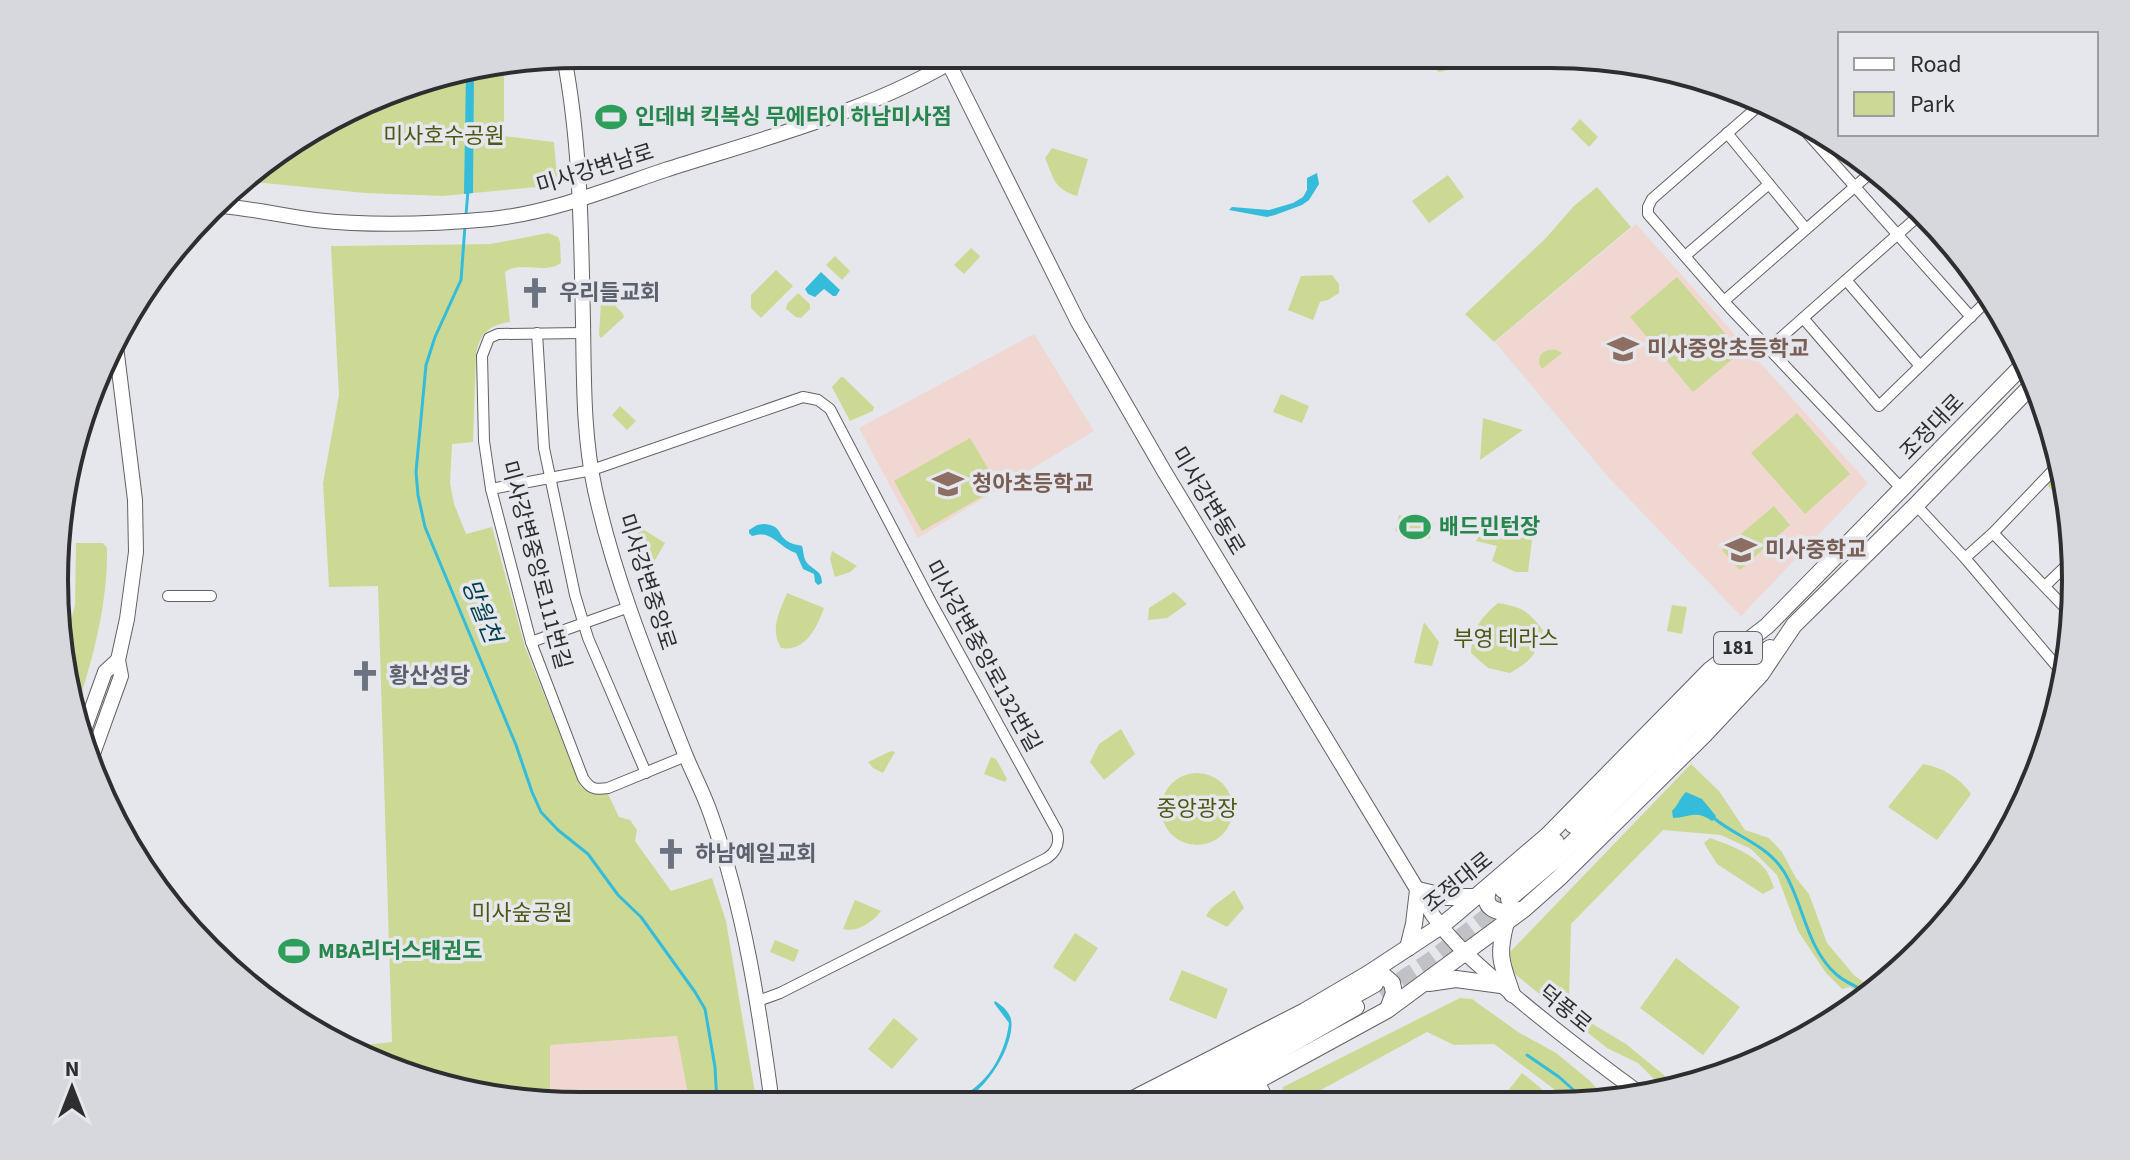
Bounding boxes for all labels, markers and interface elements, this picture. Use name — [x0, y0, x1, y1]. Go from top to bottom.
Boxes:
legend — [1838, 32, 2098, 136]
text: Road — [1910, 47, 1962, 82]
text: Park — [1910, 87, 1955, 122]
sports icon: 인데버 킥복싱 무에타이 하남미사점 — [594, 100, 628, 134]
place label: 인데버 킥복싱 무에타이 하남미사점 — [635, 101, 952, 133]
park label: 미사호수공원 — [383, 120, 505, 152]
street label: 미사강변남로 — [532, 136, 658, 202]
church icon: 우리들교회 — [518, 276, 552, 310]
place label: 우리들교회 — [559, 277, 660, 309]
school or university icon: 미사중앙초등학교 — [1606, 332, 1640, 366]
place label: 미사중앙초등학교 — [1647, 333, 1809, 365]
street label: 조정대로 — [1892, 387, 1972, 467]
street label: 미사강변동로 — [1163, 441, 1253, 561]
street label: 미사강변중앙로111번길 — [493, 457, 579, 673]
school or university icon: 청아초등학교 — [931, 467, 965, 501]
place label: 청아초등학교 — [972, 468, 1093, 500]
street label: 미사강변중앙로 — [610, 510, 684, 654]
sports icon: 배드민턴장 — [1398, 510, 1432, 544]
place label: 배드민턴장 — [1439, 511, 1540, 543]
school or university icon: 미사중학교 — [1724, 533, 1758, 567]
place label: 미사중학교 — [1765, 534, 1866, 566]
street label: 미사강변중앙로132번길 — [917, 554, 1049, 758]
water label: 망월천 — [452, 574, 511, 651]
park label: 부영 테라스 — [1453, 623, 1559, 655]
road number: 181 — [1714, 632, 1762, 664]
church icon: 황산성당 — [348, 659, 382, 693]
place label: 황산성당 — [389, 660, 470, 692]
park label: 중앙광장 — [1157, 793, 1237, 825]
church icon: 하남예일교회 — [654, 837, 688, 871]
place label: 하남예일교회 — [695, 838, 816, 870]
street label: 조정대로 — [1416, 844, 1500, 920]
park label: 미사숲공원 — [471, 897, 573, 929]
sports icon: MBA리더스태권도 — [277, 934, 311, 968]
place label: MBA리더스태권도 — [318, 935, 482, 967]
street label: 덕풍로 — [1531, 977, 1599, 1041]
north arrow — [32, 1048, 112, 1128]
text: N — [65, 1053, 79, 1085]

